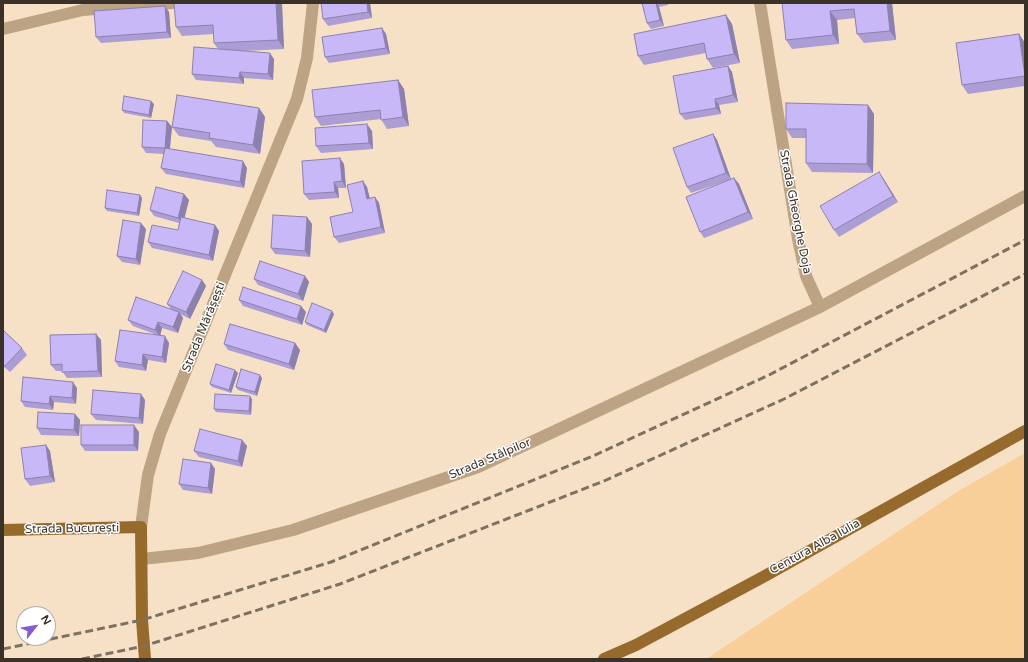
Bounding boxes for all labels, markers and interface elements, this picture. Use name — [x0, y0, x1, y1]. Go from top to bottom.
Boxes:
street label: Strada Gheorghe Doja — [776, 149, 814, 275]
street label: Strada Mărășești — [179, 280, 229, 374]
street label: Strada Stâlpilor — [447, 435, 533, 483]
street label: Centura Alba Iulia — [767, 516, 863, 578]
street label: Strada București — [25, 521, 119, 537]
north arrow — [16, 606, 56, 646]
text: N — [38, 613, 54, 627]

